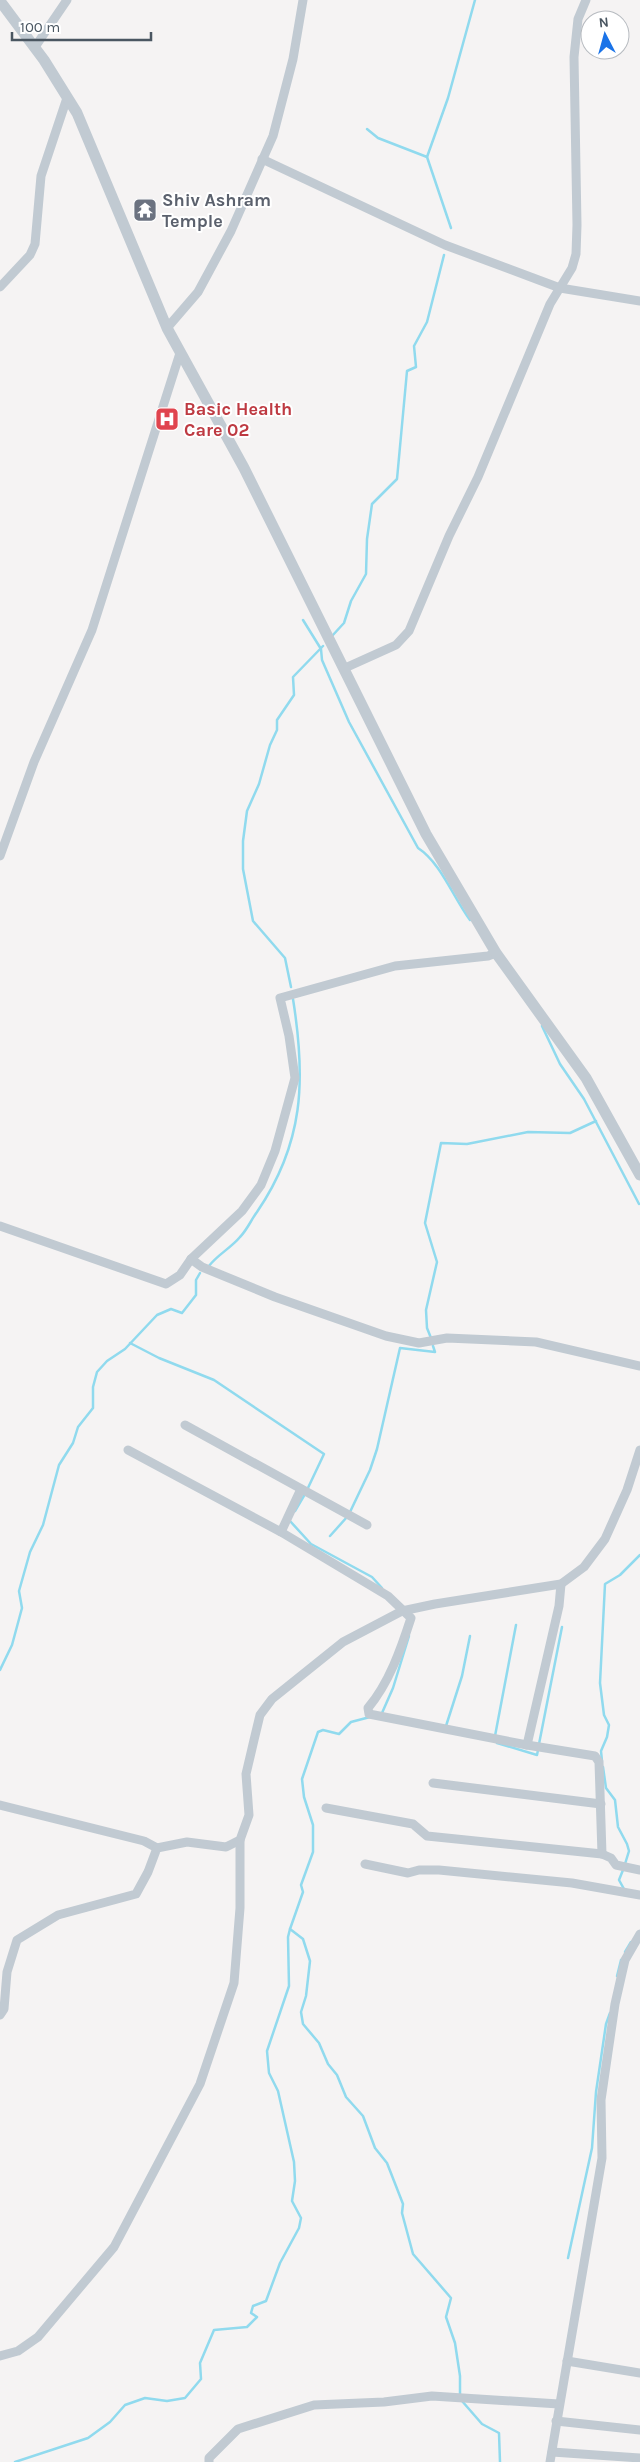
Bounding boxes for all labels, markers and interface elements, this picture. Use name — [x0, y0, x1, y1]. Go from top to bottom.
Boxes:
scale bar — [12, 10, 151, 42]
north arrow — [580, 10, 630, 60]
text: N — [598, 14, 610, 32]
text: 100 m — [20, 18, 60, 36]
place label: Shiv Ashram Temple — [162, 189, 271, 232]
temple icon: Shiv Ashram Temple — [132, 197, 158, 223]
place label: Basic Health Care 02 — [184, 398, 292, 441]
hospital icon: Basic Health Care 02 — [154, 406, 180, 432]

